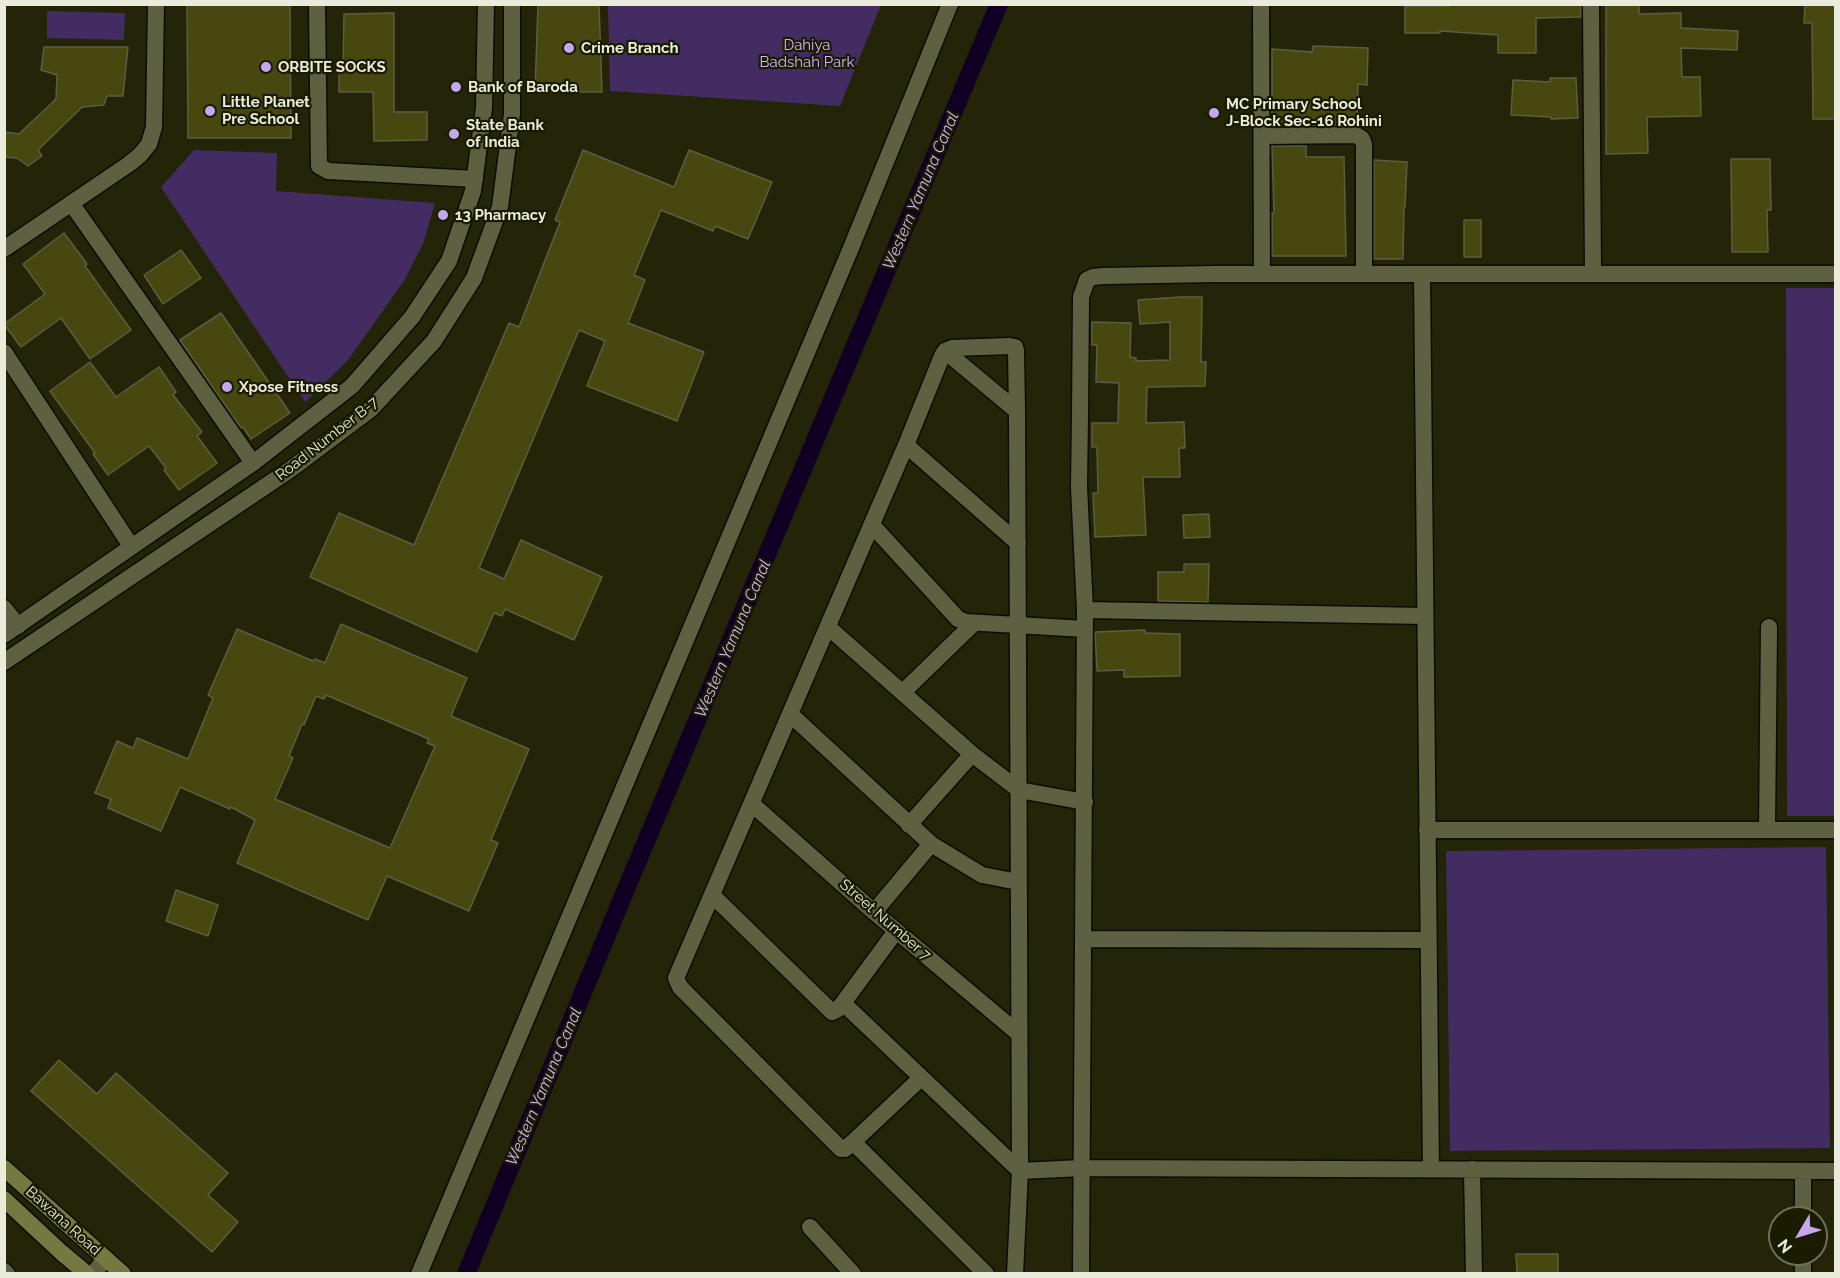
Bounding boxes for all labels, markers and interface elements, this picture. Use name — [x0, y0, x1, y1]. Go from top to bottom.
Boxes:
park label: Dahiya Badshah Park — [760, 36, 854, 71]
place label: Crime Branch — [581, 39, 679, 57]
marker: Crime Branch — [562, 41, 576, 55]
place label: ORBITE SOCKS — [278, 58, 386, 76]
marker: ORBITE SOCKS — [259, 60, 273, 74]
place label: Bank of Baroda — [468, 78, 578, 96]
marker: Bank of Baroda — [449, 80, 463, 94]
place label: Little Planet Pre School — [222, 93, 310, 128]
place label: MC Primary School J-Block Sec-16 Rohini — [1226, 95, 1382, 130]
marker: Little Planet Pre School — [203, 104, 217, 118]
marker: MC Primary School J-Block Sec-16 Rohini — [1207, 106, 1221, 120]
water label: Western Yamuna Canal — [879, 109, 963, 273]
place label: State Bank of India — [466, 116, 544, 151]
marker: State Bank of India — [447, 127, 461, 141]
place label: 13 Pharmacy — [455, 206, 546, 224]
marker: 13 Pharmacy — [436, 208, 450, 222]
place label: Xpose Fitness — [239, 378, 338, 396]
marker: Xpose Fitness — [220, 380, 234, 394]
street label: Road Number B-7 — [272, 393, 382, 485]
water label: Western Yamuna Canal — [691, 557, 775, 721]
street label: Street Number 7 — [836, 876, 934, 964]
water label: Western Yamuna Canal — [502, 1005, 586, 1169]
street label: Bawana Road — [22, 1183, 104, 1259]
north arrow — [1768, 1206, 1828, 1266]
text: N — [1774, 1235, 1796, 1257]

